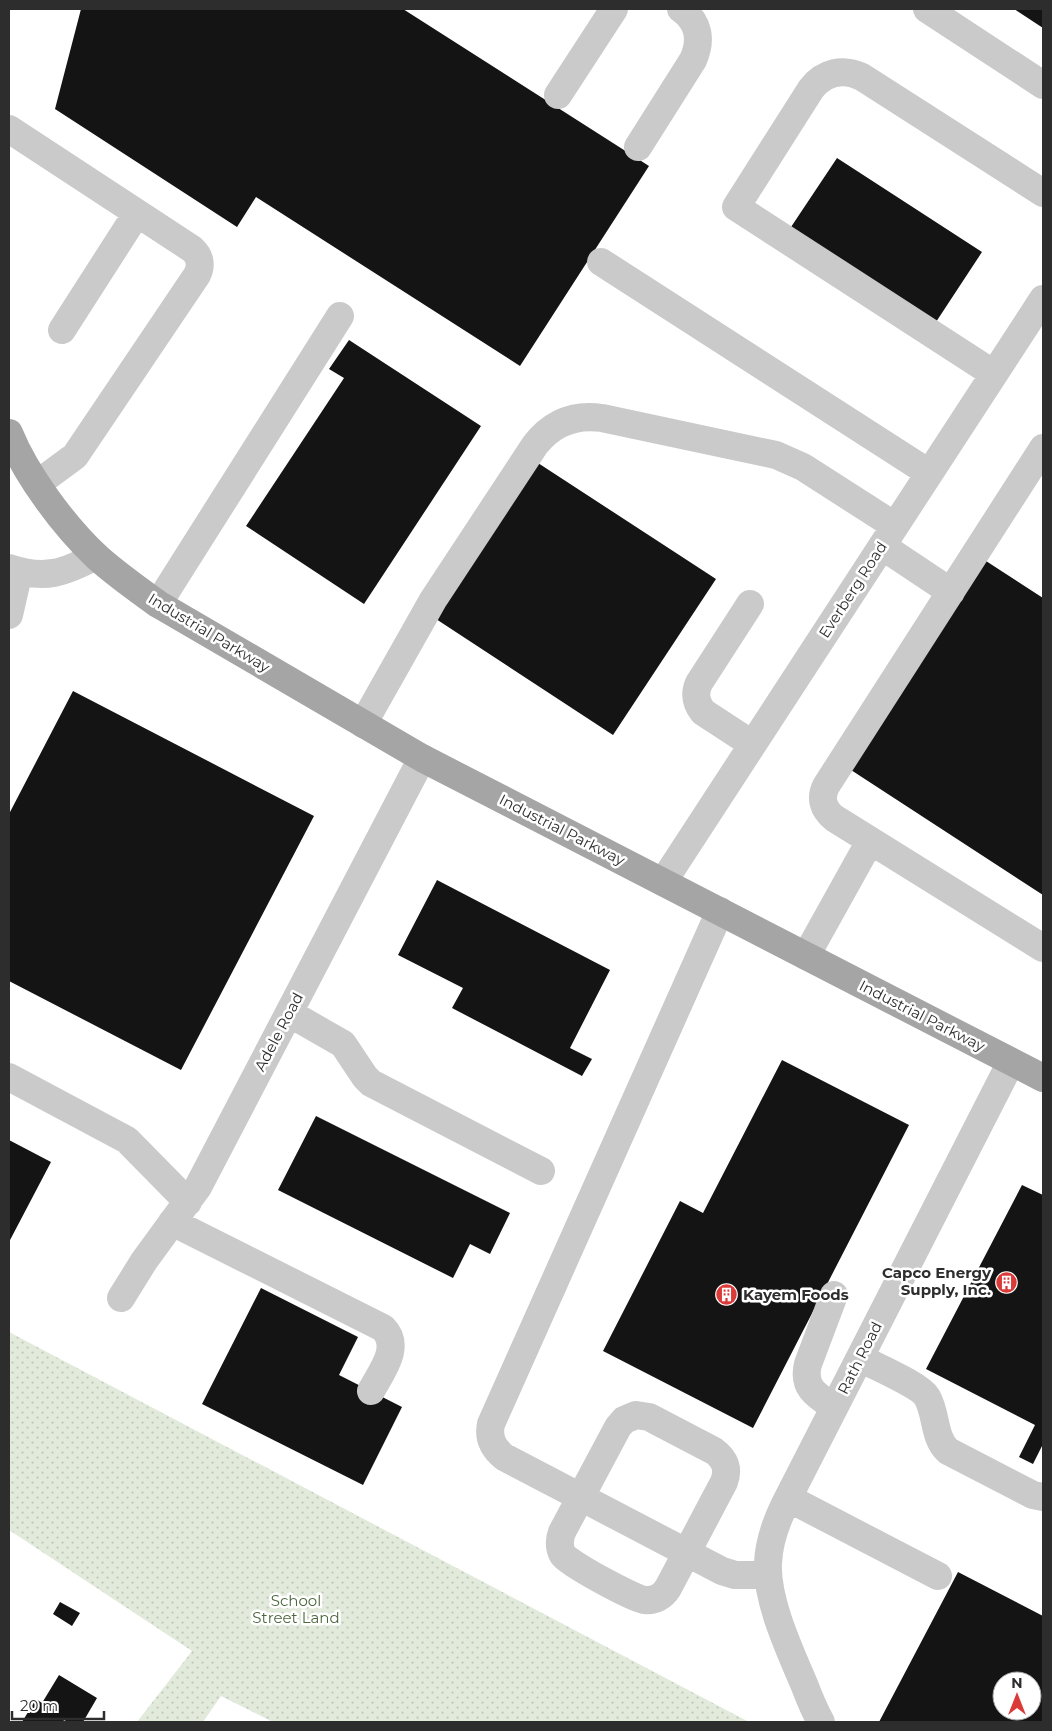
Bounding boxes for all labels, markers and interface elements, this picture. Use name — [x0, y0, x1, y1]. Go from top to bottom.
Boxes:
street label: Everberg Road — [814, 538, 891, 642]
street label: Industrial Parkway — [145, 589, 274, 677]
street label: Industrial Parkway — [496, 790, 629, 870]
street label: Industrial Parkway — [856, 976, 989, 1056]
street label: Adele Road — [250, 989, 307, 1074]
place label: Capco Energy Supply, Inc. — [882, 1263, 992, 1299]
building icon: Capco Energy Supply, Inc. — [995, 1270, 1019, 1294]
building icon: Kayem Foods — [715, 1283, 739, 1307]
place label: Kayem Foods — [743, 1285, 849, 1304]
street label: Rath Road — [833, 1318, 886, 1397]
park label: School Street Land — [252, 1591, 340, 1627]
north arrow — [992, 1671, 1042, 1721]
text: N — [1011, 1674, 1023, 1692]
scale bar — [12, 1688, 105, 1720]
text: 20 m — [20, 1696, 58, 1715]

